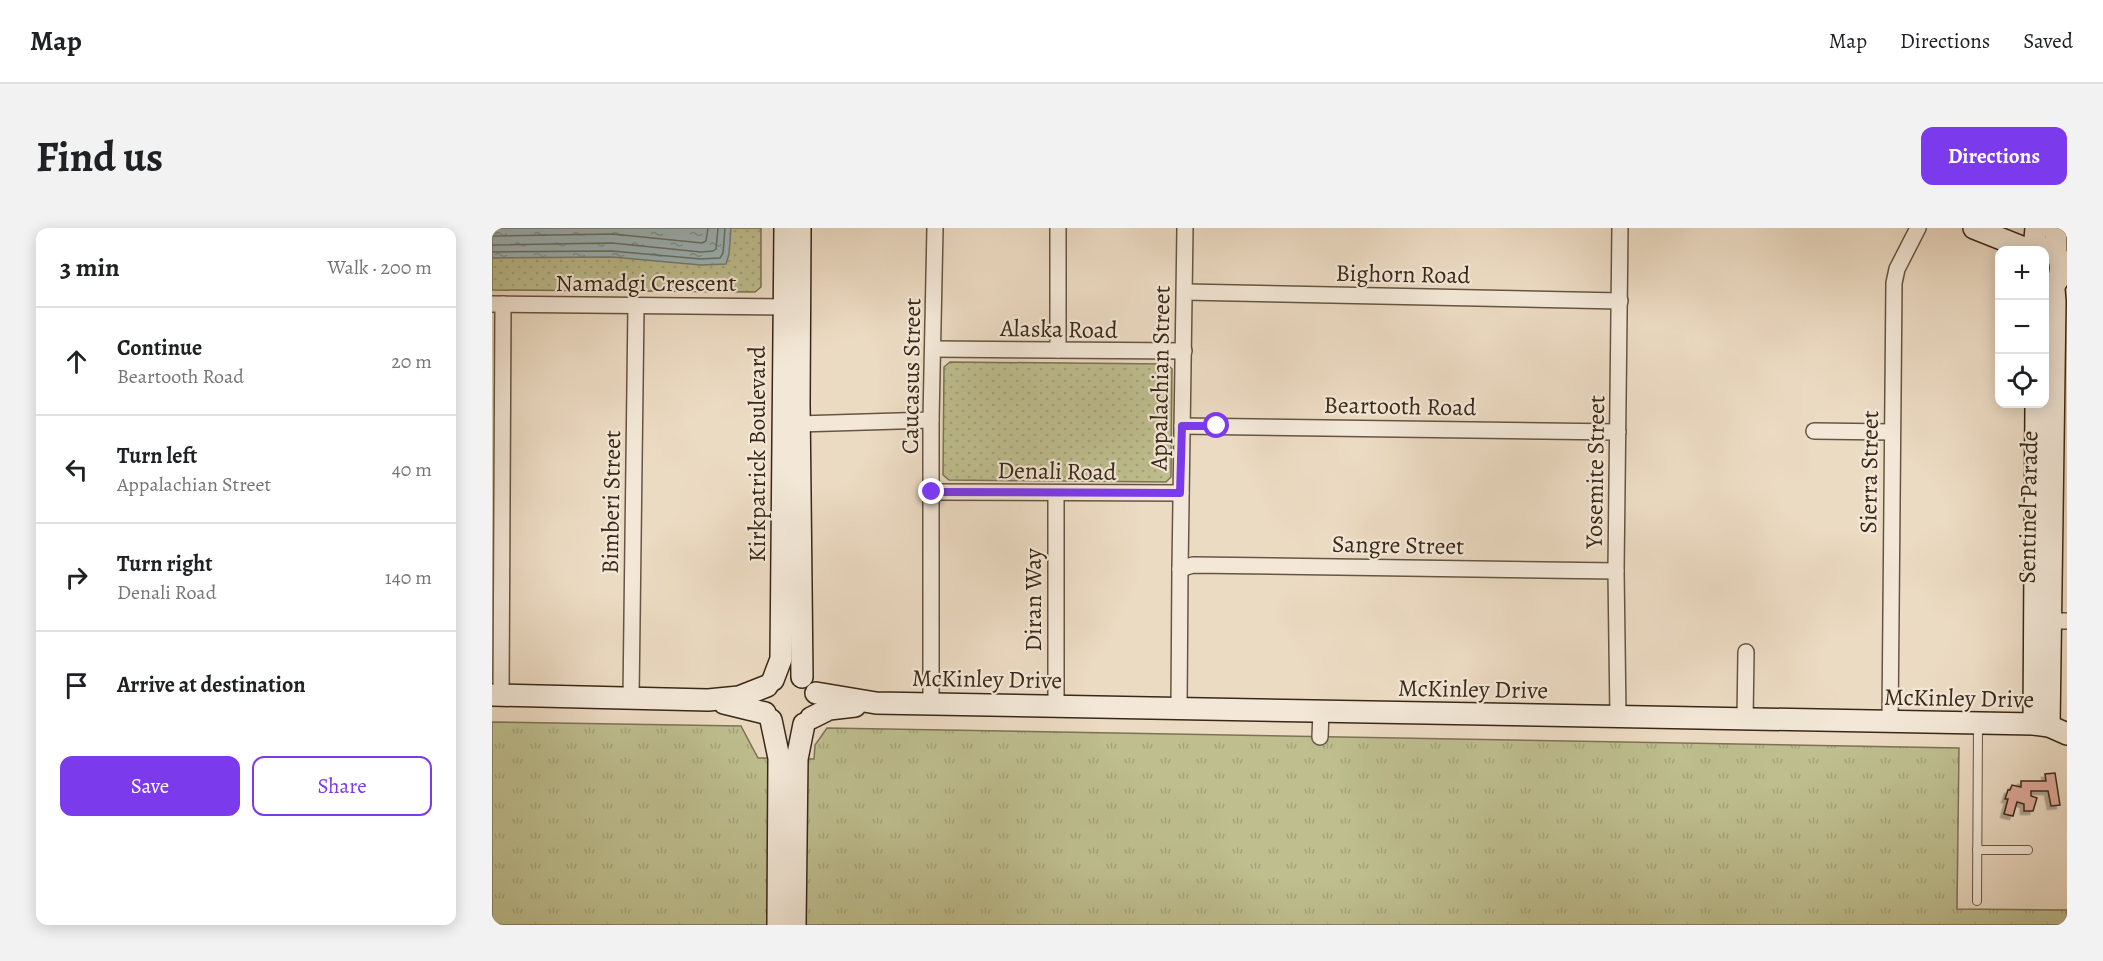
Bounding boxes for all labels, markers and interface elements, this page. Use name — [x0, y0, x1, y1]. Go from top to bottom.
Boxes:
text: Map — [30, 22, 82, 60]
text: Map — [1829, 27, 1867, 55]
text: Directions — [1900, 27, 1990, 55]
text: Saved — [2023, 27, 2073, 55]
button: Directions — [1921, 127, 2067, 185]
text: Find us — [36, 128, 163, 185]
map controls — [1995, 246, 2049, 408]
button: + — [1995, 246, 2049, 300]
text: 3 min — [60, 250, 120, 285]
text: Walk · 200 m — [328, 254, 432, 281]
street label: Bighorn Road — [1335, 257, 1471, 291]
street label: Namadgi Crescent — [555, 267, 737, 299]
street label: Appalachian Street — [1142, 285, 1178, 472]
street label: Caucasus Street — [894, 297, 928, 454]
button: − — [1995, 300, 2049, 354]
street label: Alaska Road — [999, 312, 1118, 346]
text: Continue — [117, 333, 202, 363]
icon: ahead — [60, 345, 93, 378]
street label: Kirkpatrick Boulevard — [741, 346, 773, 562]
text: 20 m — [391, 348, 432, 375]
button: locate — [1995, 354, 2049, 408]
text: Beartooth Road — [117, 363, 244, 390]
street label: Beartooth Road — [1323, 389, 1477, 423]
street label: Yosemite Street — [1578, 395, 1612, 550]
street label: Sierra Street — [1852, 410, 1886, 534]
route start — [1203, 412, 1229, 438]
street label: Bimberi Street — [594, 430, 628, 574]
street label: Sentinel Parade — [2011, 430, 2045, 584]
text: Turn left — [117, 441, 197, 471]
icon: left — [60, 453, 93, 486]
street label: Denali Road — [997, 454, 1117, 488]
text: 40 m — [392, 456, 432, 483]
text: Appalachian Street — [117, 471, 271, 498]
route end — [918, 478, 944, 504]
street label: Sangre Street — [1332, 528, 1464, 562]
street label: Diran Way — [1017, 548, 1049, 652]
text: Turn right — [117, 549, 213, 579]
icon: right — [60, 561, 93, 594]
text: 140 m — [385, 564, 432, 591]
text: Denali Road — [117, 579, 216, 606]
street label: McKinley Drive — [912, 662, 1062, 696]
icon: arrive — [60, 669, 93, 702]
text: Arrive at destination — [117, 670, 306, 700]
street label: McKinley Drive — [1398, 672, 1548, 706]
street label: McKinley Drive — [1884, 681, 2034, 715]
button: Save — [60, 756, 240, 816]
button: Share — [252, 756, 432, 816]

